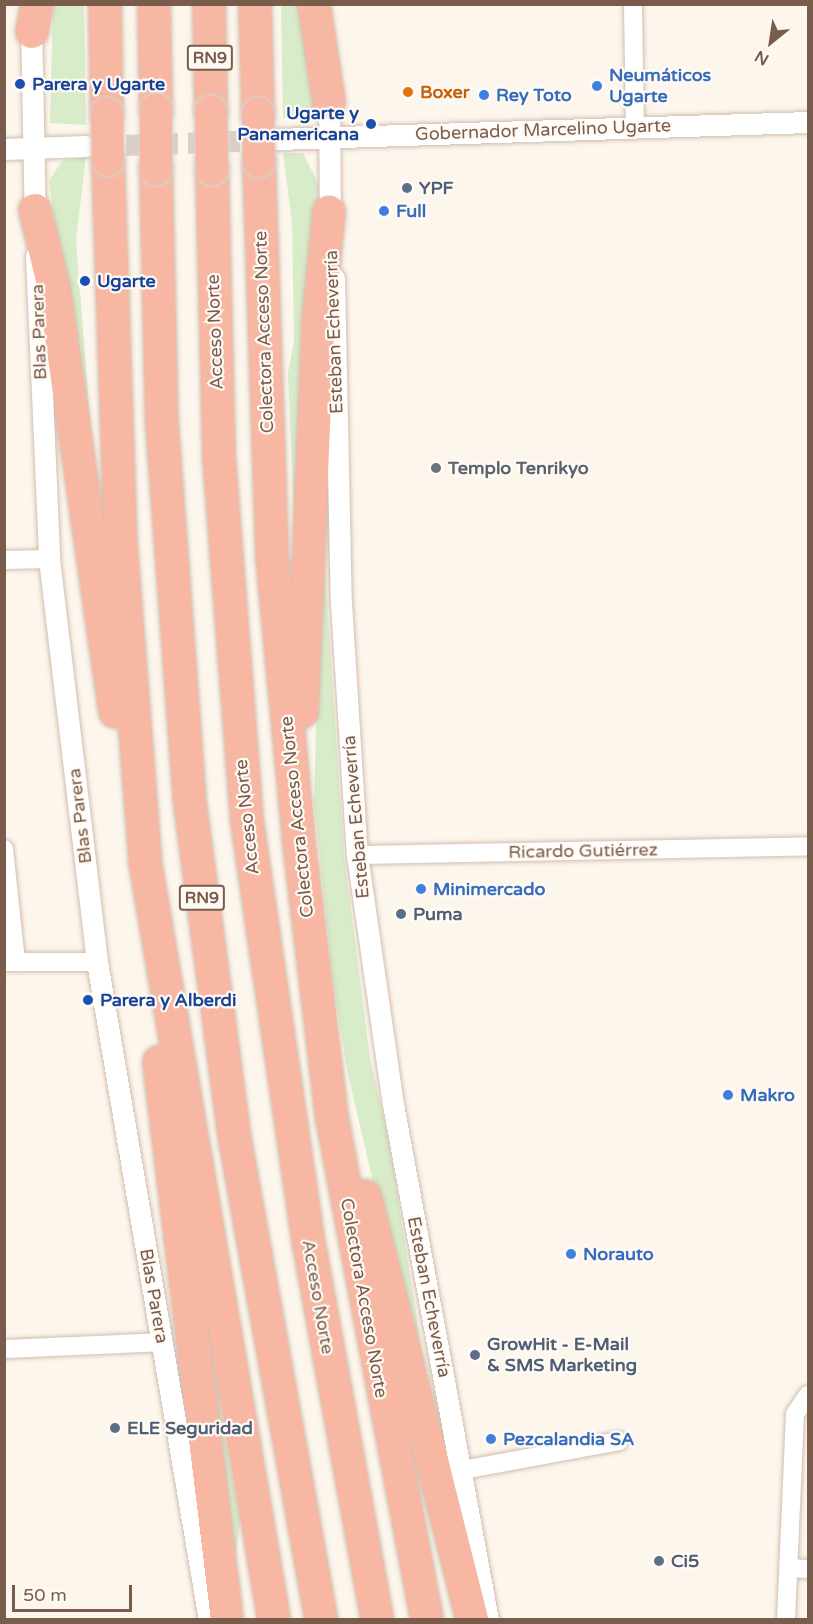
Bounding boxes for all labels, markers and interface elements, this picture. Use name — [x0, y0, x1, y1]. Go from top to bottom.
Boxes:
north arrow — [741, 12, 801, 72]
road number: RN9 — [186, 45, 234, 71]
text: N — [751, 46, 773, 69]
place label: Neumáticos Ugarte — [609, 65, 711, 107]
place label: Parera y Ugarte — [32, 73, 165, 95]
marker: Parera y Ugarte — [13, 77, 27, 91]
marker: Neumáticos Ugarte — [590, 79, 604, 93]
place label: Boxer — [420, 81, 470, 103]
place label: Rey Toto — [496, 84, 572, 106]
marker: Boxer — [401, 85, 415, 99]
marker: Rey Toto — [477, 88, 491, 102]
place label: Ugarte y Panamericana — [237, 103, 359, 146]
street label: Gobernador Marcelino Ugarte — [415, 115, 671, 145]
marker: Ugarte y Panamericana — [364, 117, 378, 131]
place label: YPF — [419, 177, 454, 199]
marker: YPF — [400, 181, 414, 195]
place label: Full — [396, 200, 426, 222]
marker: Full — [377, 204, 391, 218]
street label: Colectora Acceso Norte — [250, 230, 278, 434]
street label: Esteban Echeverría — [320, 250, 348, 414]
place label: Ugarte — [97, 270, 156, 292]
marker: Ugarte — [78, 274, 92, 288]
street label: Acceso Norte — [202, 274, 228, 390]
street label: Blas Parera — [27, 284, 51, 380]
place label: Templo Tenrikyo — [448, 457, 589, 479]
marker: Templo Tenrikyo — [429, 461, 443, 475]
street label: Colectora Acceso Norte — [276, 715, 318, 919]
street label: Esteban Echeverría — [338, 734, 374, 900]
street label: Acceso Norte — [230, 758, 264, 876]
street label: Blas Parera — [63, 767, 97, 865]
street label: Ricardo Gutiérrez — [508, 839, 658, 863]
place label: Minimercado — [433, 878, 545, 900]
marker: Minimercado — [414, 882, 428, 896]
road number: RN9 — [178, 885, 226, 911]
place label: Puma — [413, 903, 463, 925]
marker: Puma — [394, 907, 408, 921]
place label: Parera y Alberdi — [100, 989, 236, 1011]
marker: Parera y Alberdi — [81, 993, 95, 1007]
place label: Makro — [740, 1084, 795, 1106]
marker: Makro — [721, 1088, 735, 1102]
street label: Colectora Acceso Norte — [336, 1196, 392, 1400]
street label: Esteban Echeverría — [403, 1215, 455, 1379]
street label: Acceso Norte — [297, 1238, 339, 1356]
place label: Norauto — [583, 1243, 654, 1265]
street label: Blas Parera — [135, 1247, 173, 1345]
marker: Norauto — [564, 1247, 578, 1261]
place label: GrowHit - E-Mail & SMS Marketing — [487, 1334, 637, 1376]
marker: GrowHit - E-Mail & SMS Marketing — [468, 1348, 482, 1362]
place label: ELE Seguridad — [127, 1417, 253, 1439]
marker: ELE Seguridad — [108, 1421, 122, 1435]
place label: Pezcalandia SA — [503, 1428, 634, 1450]
marker: Pezcalandia SA — [484, 1432, 498, 1446]
place label: Ci5 — [671, 1550, 699, 1572]
marker: Ci5 — [652, 1554, 666, 1568]
scale bar — [15, 1573, 135, 1611]
text: 50 m — [23, 1584, 67, 1606]

